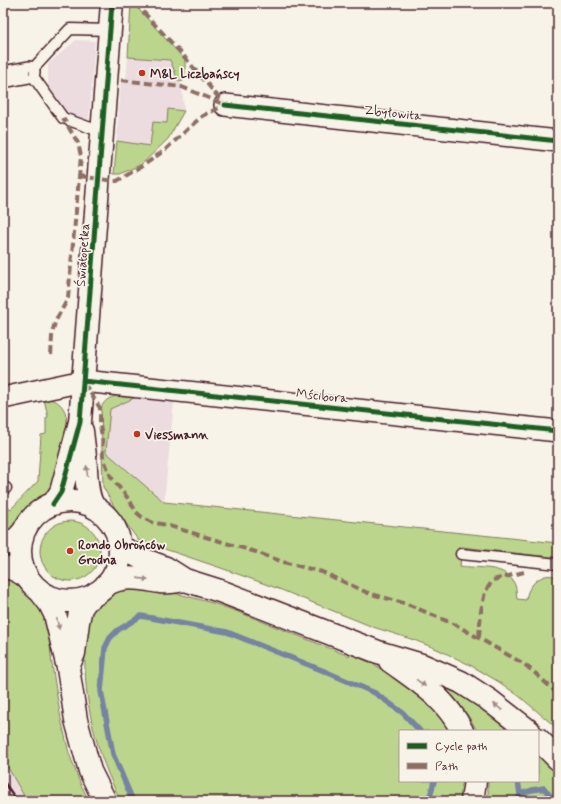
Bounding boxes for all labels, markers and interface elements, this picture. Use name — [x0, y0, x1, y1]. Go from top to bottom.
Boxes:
place label: M&L Liczbańscy — [150, 66, 240, 83]
marker: M&L Liczbańscy — [137, 68, 147, 78]
street label: Zbyłowita — [363, 102, 423, 125]
street label: Światopełka — [72, 222, 94, 287]
street label: Mścibora — [295, 385, 349, 408]
place label: Viessmann — [145, 427, 209, 444]
marker: Viessmann — [132, 429, 142, 439]
one-way arrow — [83, 465, 90, 477]
place label: Rondo Obrońców Grodna — [78, 537, 165, 569]
marker: Rondo Obrońców Grodna — [65, 546, 75, 556]
one-way arrow — [137, 576, 149, 582]
one-way arrow — [55, 618, 61, 630]
one-way arrow — [415, 679, 426, 687]
one-way arrow — [493, 703, 504, 711]
legend — [399, 730, 539, 782]
text: Cycle path — [435, 739, 487, 755]
text: Path — [435, 759, 458, 775]

